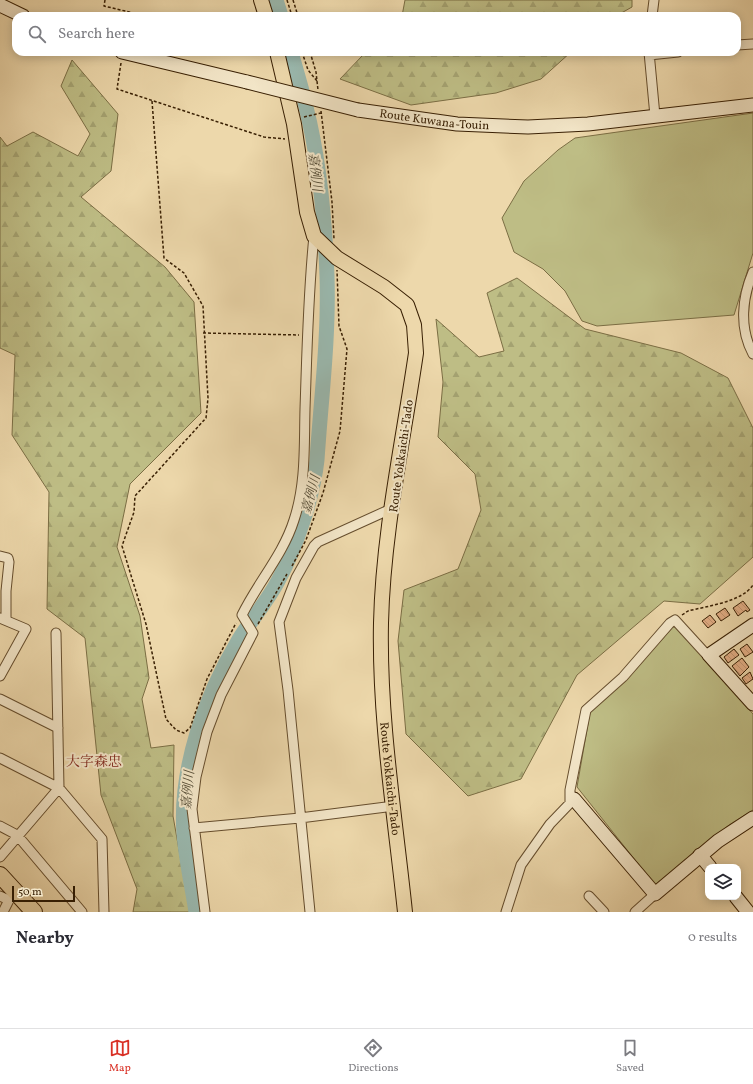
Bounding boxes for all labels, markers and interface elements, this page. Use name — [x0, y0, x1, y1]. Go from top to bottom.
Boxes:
search box — [12, 12, 741, 56]
icon: search — [26, 23, 48, 45]
text: Search here — [58, 24, 135, 45]
street label: Route Kuwana-Touin — [378, 106, 490, 134]
water label: 嘉例川 — [303, 152, 326, 195]
street label: Route Yokkaichi-Tado — [386, 399, 418, 514]
water label: 嘉例川 — [298, 471, 326, 516]
street label: Route Yokkaichi-Tado — [375, 721, 403, 836]
district label: 大字森忠 — [66, 753, 122, 772]
water label: 嘉例川 — [178, 768, 200, 810]
map controls — [705, 864, 741, 900]
button: layers — [705, 864, 741, 900]
scale bar — [12, 884, 75, 903]
text: 50 m — [18, 885, 42, 900]
text: Nearby — [16, 927, 74, 950]
text: 0 results — [688, 929, 737, 947]
tab: Map — [109, 1037, 131, 1076]
tab: Directions — [348, 1037, 399, 1076]
tab: Saved — [616, 1037, 644, 1076]

